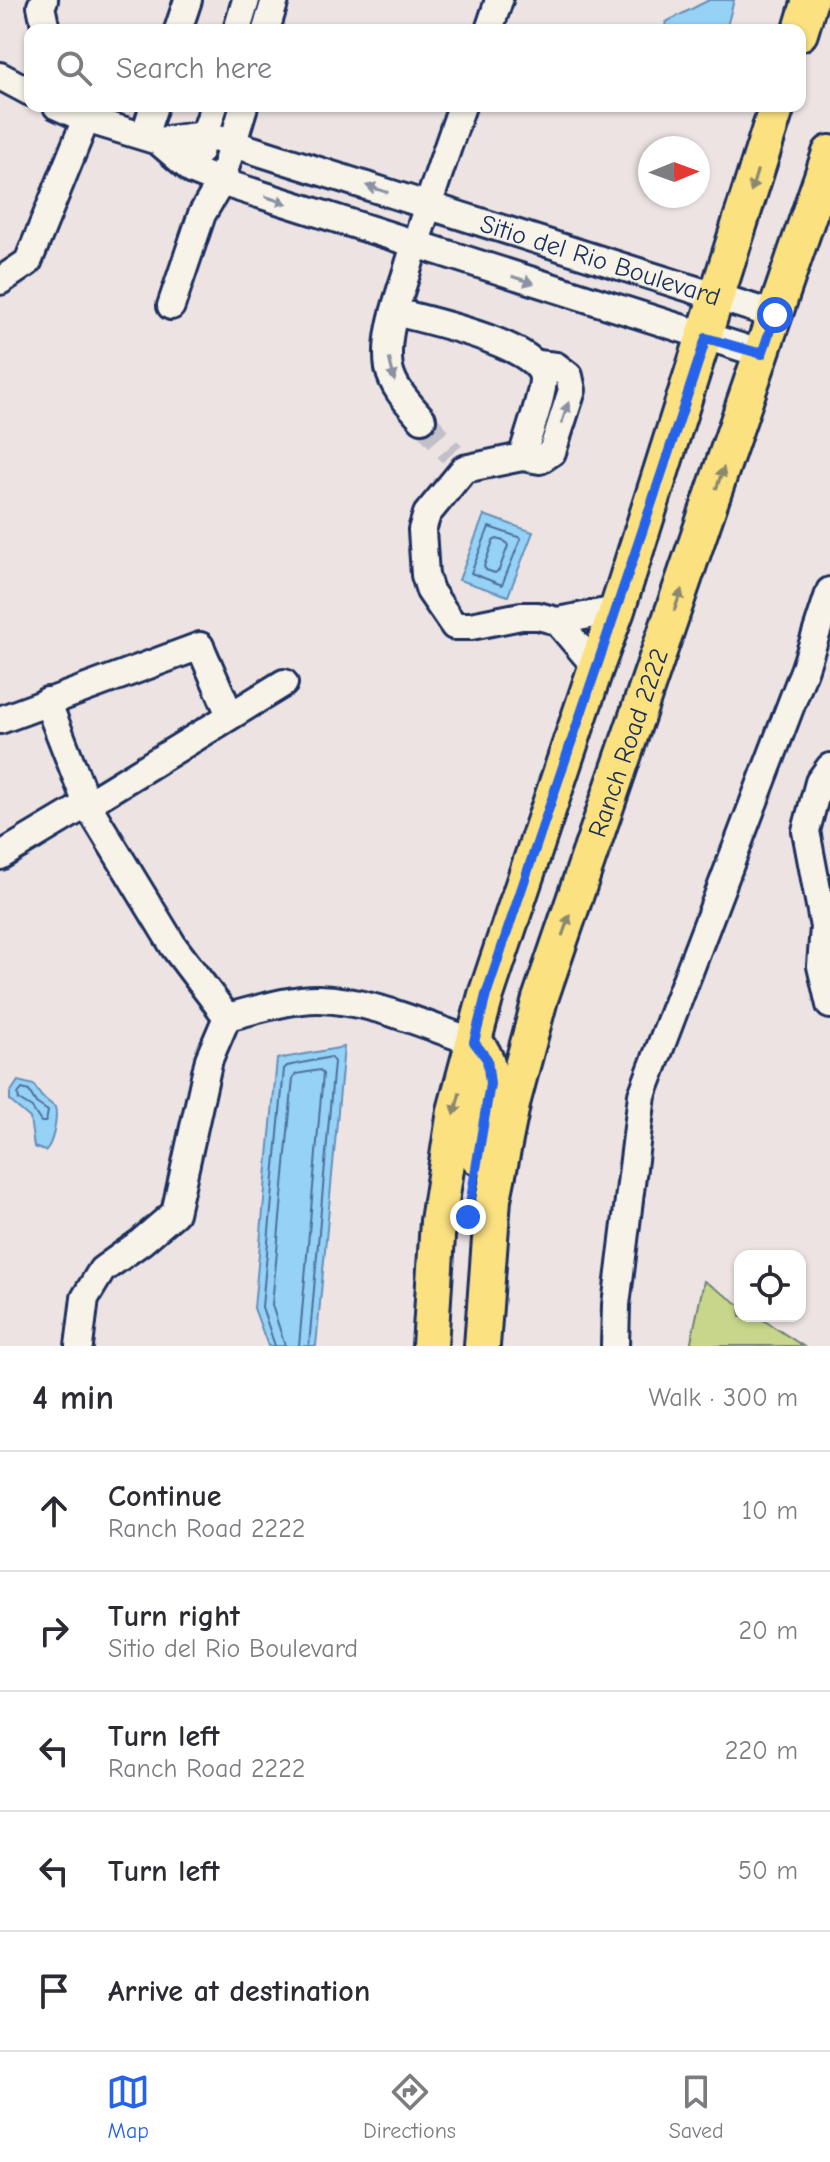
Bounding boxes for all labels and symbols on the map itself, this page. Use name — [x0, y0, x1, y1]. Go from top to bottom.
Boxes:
north arrow — [638, 136, 710, 208]
one-way arrow — [748, 169, 760, 193]
one-way arrow — [365, 183, 389, 195]
one-way arrow — [264, 194, 288, 207]
street label: Sitio del Rio Boulevard — [476, 209, 724, 313]
one-way arrow — [512, 274, 536, 287]
route start — [757, 297, 793, 333]
one-way arrow — [386, 357, 399, 382]
one-way arrow — [559, 401, 572, 425]
one-way arrow — [714, 466, 726, 490]
one-way arrow — [672, 587, 684, 611]
street label: Ranch Road 2222 — [583, 645, 675, 841]
one-way arrow — [560, 913, 572, 937]
one-way arrow — [451, 1092, 463, 1117]
route end — [450, 1199, 486, 1235]

